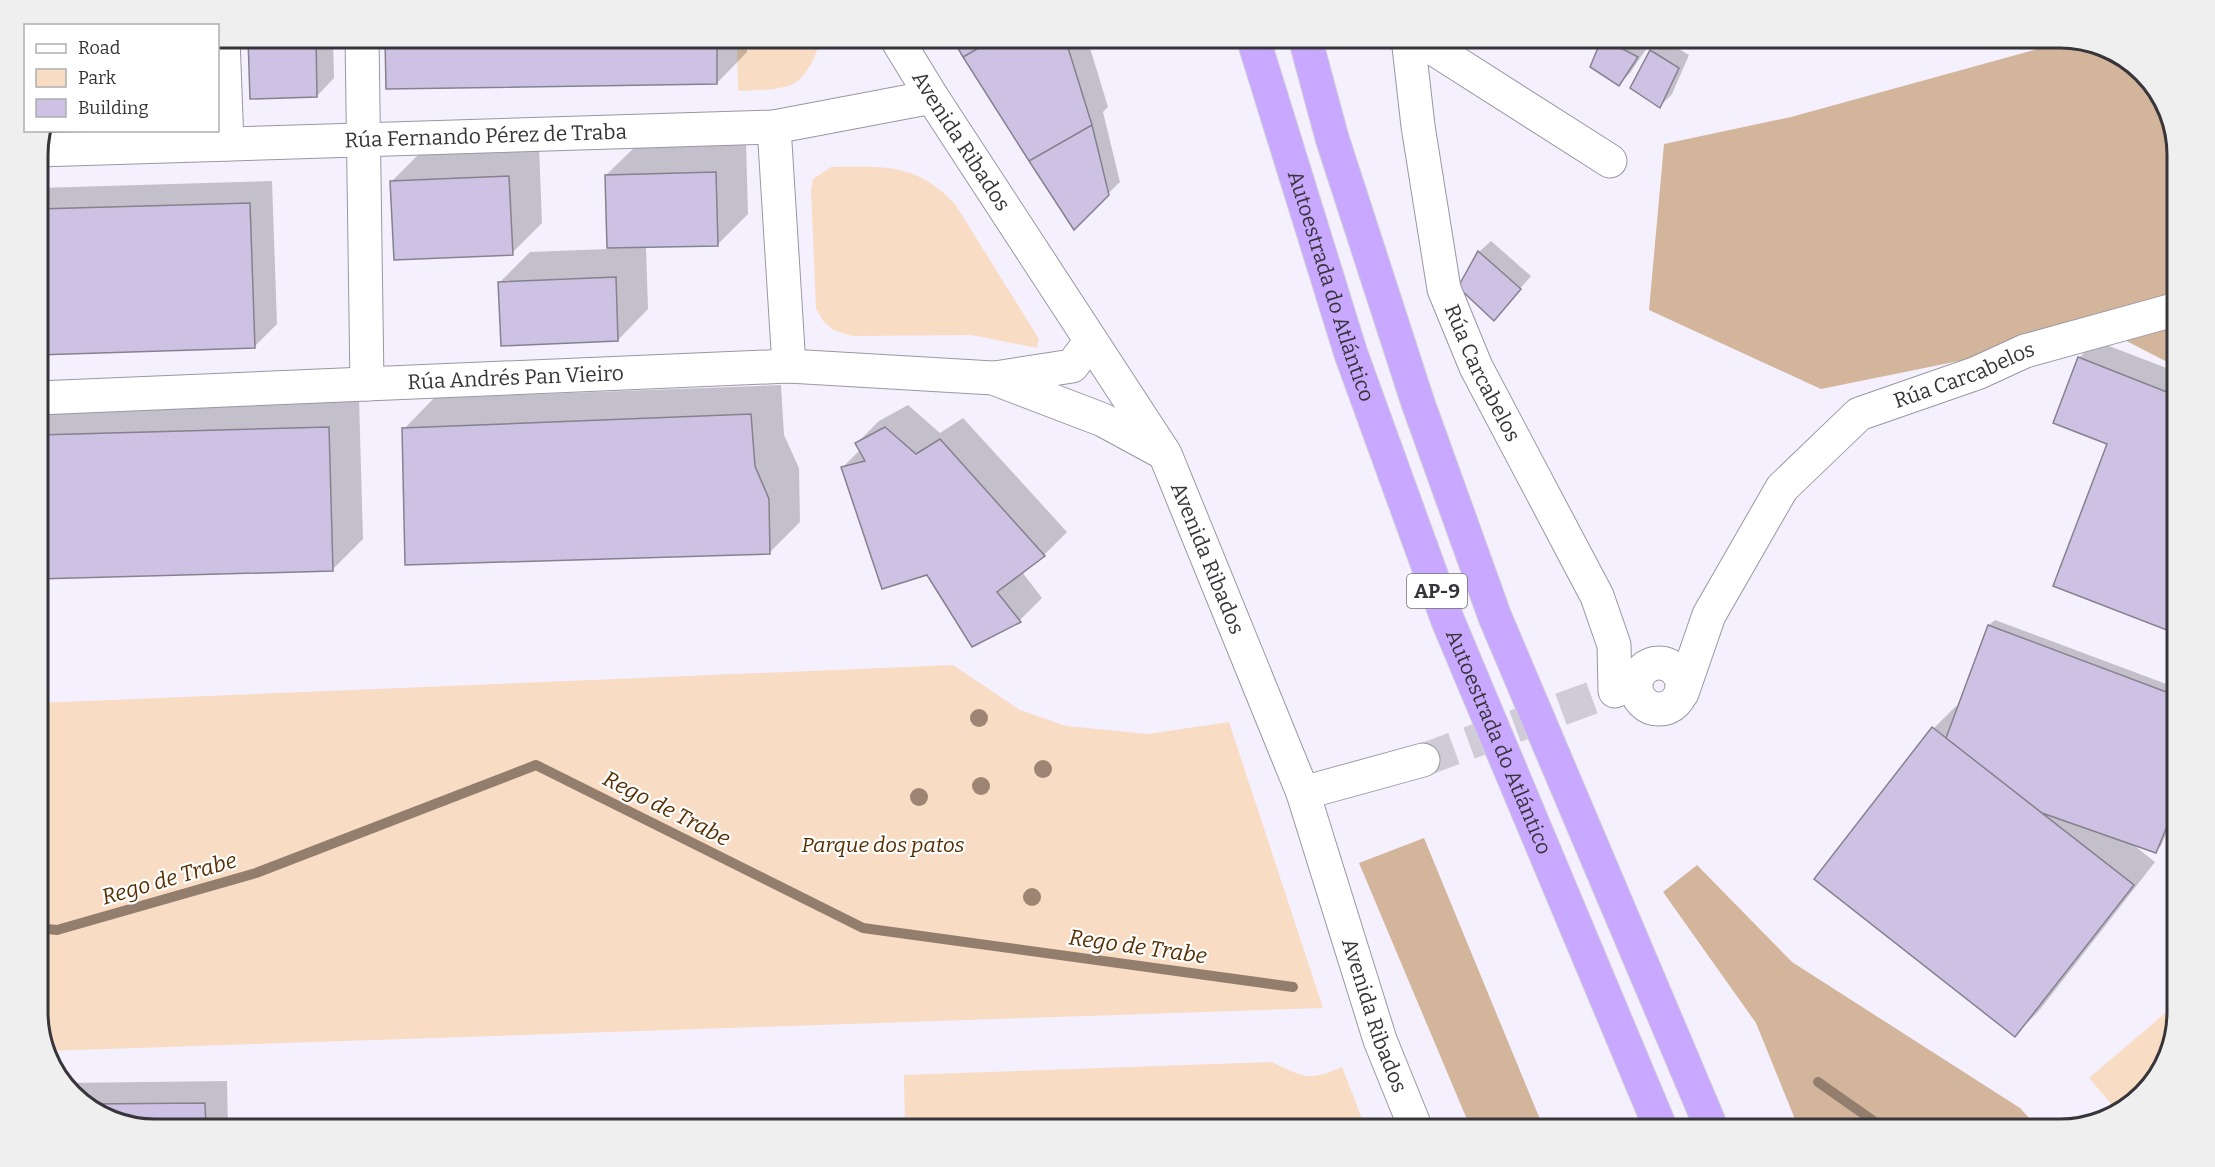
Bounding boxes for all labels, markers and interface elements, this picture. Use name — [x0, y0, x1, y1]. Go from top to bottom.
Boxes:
legend — [24, 24, 219, 132]
text: Road — [78, 37, 121, 59]
street label: Avenida Ribados — [906, 66, 1016, 216]
text: Park — [78, 67, 117, 89]
text: Building — [78, 97, 149, 119]
street label: Rúa Fernando Pérez de Traba — [344, 119, 628, 153]
street label: Autoestrada do Atlántico — [1282, 167, 1380, 405]
street label: Rúa Carcabelos — [1439, 300, 1526, 446]
street label: Rúa Carcabelos — [1890, 336, 2037, 414]
street label: Rúa Andrés Pan Vieiro — [407, 360, 624, 395]
street label: Avenida Ribados — [1165, 479, 1250, 638]
road number: AP-9 — [1407, 574, 1467, 608]
street label: Autoestrada do Atlántico — [1440, 626, 1557, 858]
water label: Rego de Trabe — [599, 765, 735, 852]
park label: Parque dos patos — [801, 832, 965, 858]
water label: Rego de Trabe — [99, 846, 240, 911]
water label: Rego de Trabe — [1067, 923, 1209, 970]
street label: Avenida Ribados — [1336, 935, 1413, 1096]

